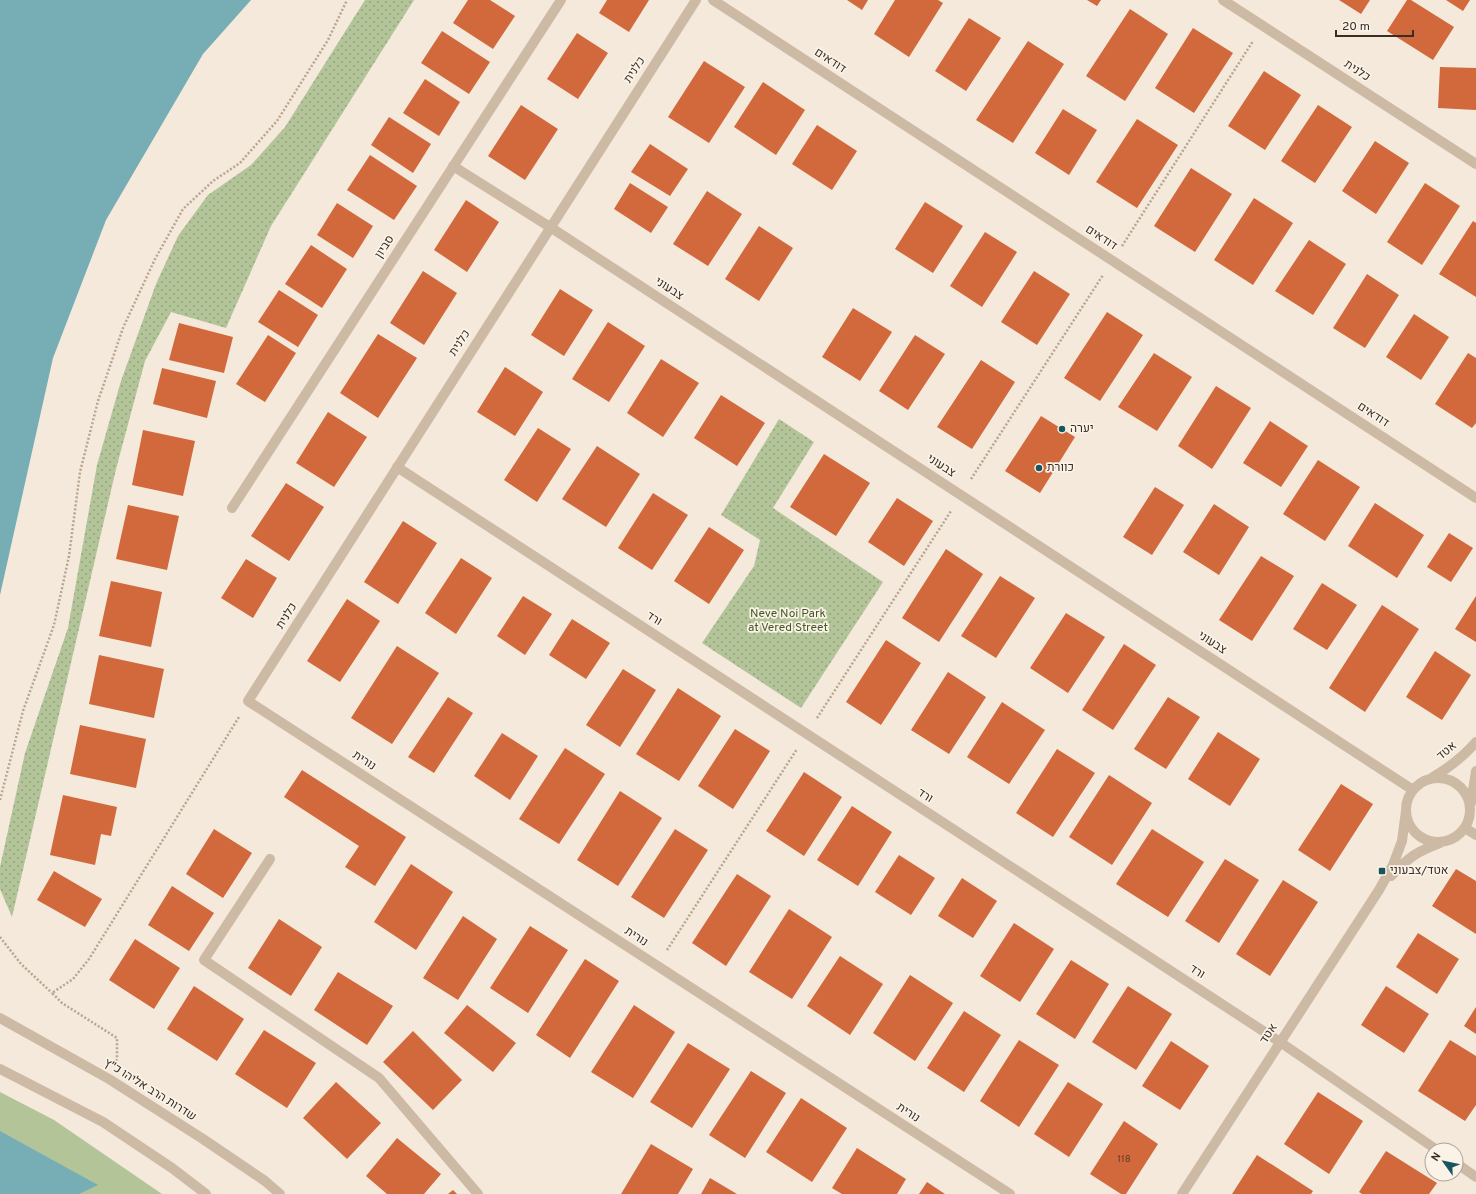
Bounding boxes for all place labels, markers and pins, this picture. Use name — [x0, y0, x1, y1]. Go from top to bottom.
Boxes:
place label: יערה — [1070, 421, 1094, 437]
marker: יערה — [1057, 424, 1067, 434]
place label: כוורת — [1047, 460, 1074, 476]
marker: כוורת — [1034, 463, 1044, 473]
place label: אטד/צבעוני — [1390, 863, 1449, 879]
marker: אטד/צבעוני — [1377, 866, 1387, 876]

